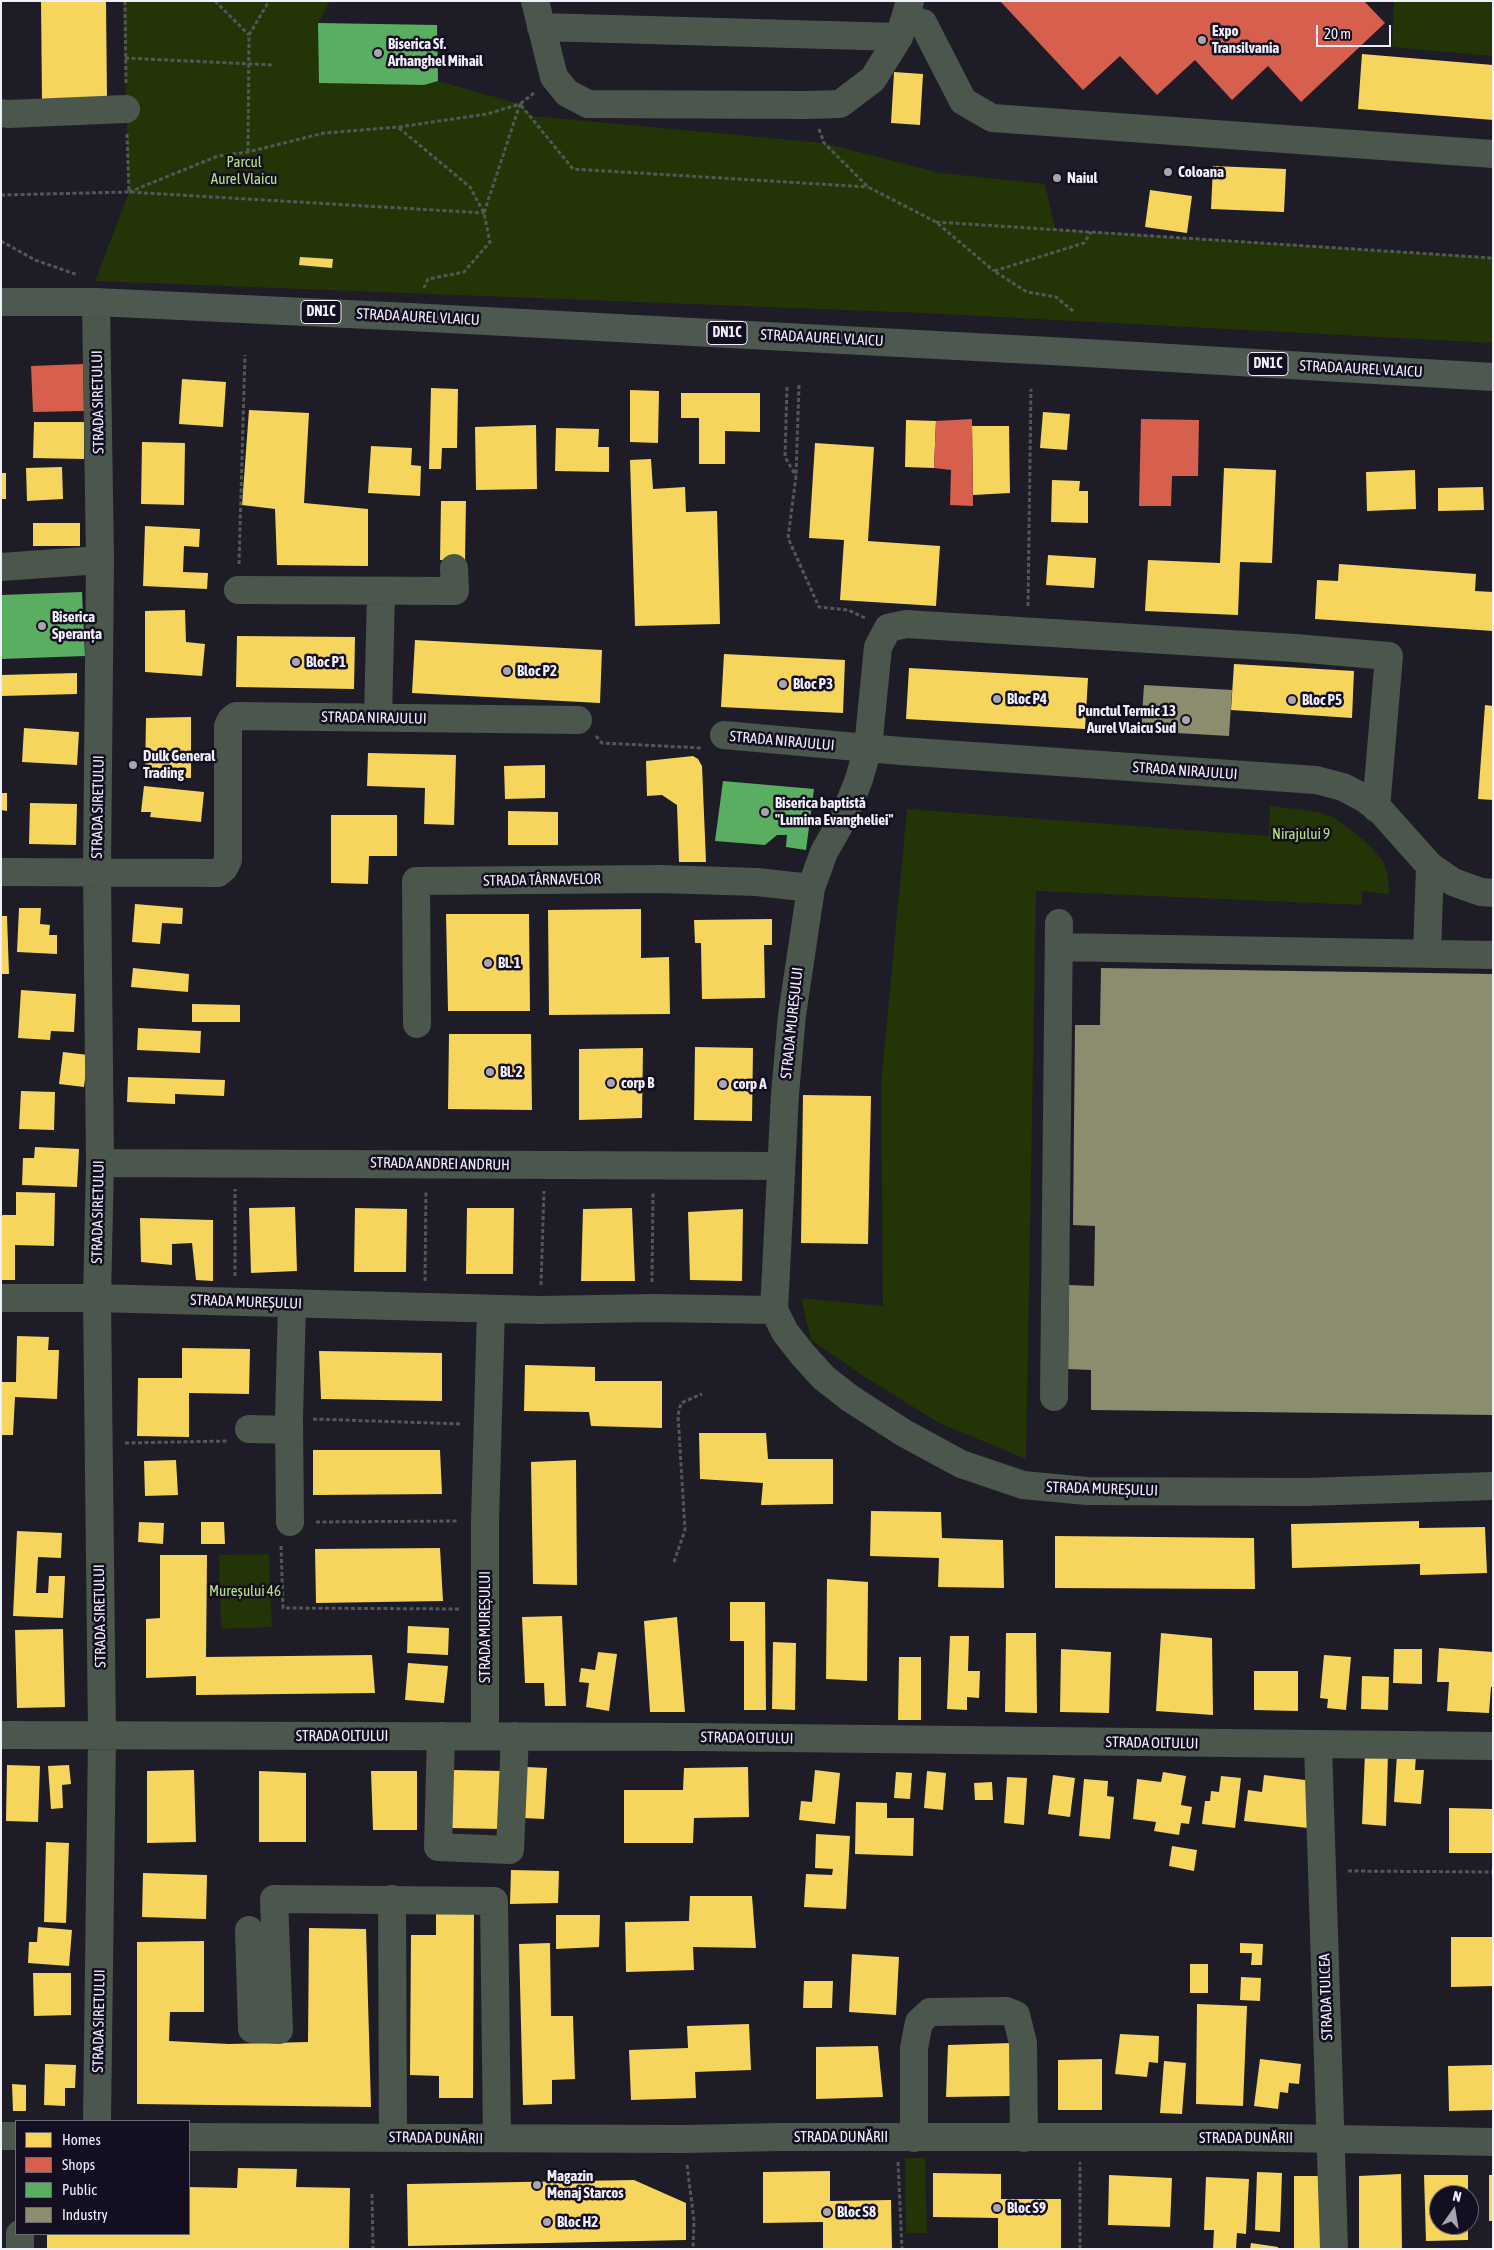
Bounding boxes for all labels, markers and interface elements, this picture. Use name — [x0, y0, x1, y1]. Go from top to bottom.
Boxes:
scale bar — [1319, 15, 1394, 47]
place label: Expo Transilvania — [1212, 22, 1279, 57]
text: 20 m — [1324, 25, 1351, 42]
marker: Expo Transilvania — [1196, 34, 1208, 46]
place label: Biserica Sf. Arhanghel Mihail — [388, 35, 483, 70]
marker: Biserica Sf. Arhanghel Mihail — [372, 47, 384, 59]
park label: Parcul Aurel Vlaicu — [211, 153, 277, 188]
place label: Coloana — [1178, 163, 1224, 181]
marker: Coloana — [1162, 166, 1174, 178]
place label: Naiul — [1067, 169, 1097, 187]
marker: Naiul — [1051, 172, 1063, 184]
road number: DN1C — [301, 300, 341, 324]
street label: STRADA AUREL VLAICU — [356, 305, 480, 329]
road number: DN1C — [707, 322, 747, 344]
street label: STRADA AUREL VLAICU — [760, 326, 884, 350]
street label: STRADA SIRETULUI — [88, 350, 108, 454]
road number: DN1C — [1248, 352, 1288, 376]
street label: STRADA AUREL VLAICU — [1299, 357, 1423, 381]
place label: Biserica Speranța — [52, 608, 102, 643]
marker: Biserica Speranța — [36, 620, 48, 632]
place label: Bloc P1 — [306, 653, 346, 671]
marker: Bloc P1 — [290, 656, 302, 668]
place label: Bloc P2 — [517, 662, 557, 680]
marker: Bloc P2 — [501, 665, 513, 677]
place label: Bloc P3 — [793, 675, 833, 693]
marker: Bloc P3 — [777, 678, 789, 690]
place label: Bloc P4 — [1007, 690, 1047, 708]
place label: Bloc P5 — [1302, 691, 1342, 709]
marker: Bloc P4 — [991, 693, 1003, 705]
marker: Bloc P5 — [1286, 694, 1298, 706]
place label: Punctul Termic 13 Aurel Vlaicu Sud — [1078, 702, 1176, 737]
street label: STRADA NIRAJULUI — [321, 708, 427, 728]
marker: Punctul Termic 13 Aurel Vlaicu Sud — [1180, 714, 1192, 726]
street label: STRADA NIRAJULUI — [729, 727, 835, 755]
place label: Dulk General Trading — [143, 747, 215, 782]
street label: STRADA SIRETULUI — [88, 755, 108, 859]
street label: STRADA NIRAJULUI — [1132, 758, 1238, 784]
marker: Dulk General Trading — [127, 759, 139, 771]
place label: Biserica baptistă "Lumina Evangheliei" — [775, 794, 893, 829]
marker: Biserica baptistă "Lumina Evangheliei" — [759, 806, 771, 818]
park label: Nirajului 9 — [1272, 825, 1330, 843]
street label: STRADA TÂRNAVELOR — [483, 870, 601, 890]
place label: Bl. 1 — [498, 954, 521, 972]
marker: Bl. 1 — [482, 957, 494, 969]
street label: STRADA MUREȘULUI — [777, 966, 807, 1080]
place label: Bl. 2 — [500, 1063, 523, 1081]
marker: Bl. 2 — [484, 1066, 496, 1078]
place label: corp B — [621, 1074, 654, 1092]
place label: corp A — [733, 1075, 767, 1093]
marker: corp B — [605, 1077, 617, 1089]
marker: corp A — [717, 1078, 729, 1090]
street label: STRADA ANDREI ANDRUH — [370, 1154, 510, 1174]
street label: STRADA SIRETULUI — [88, 1160, 108, 1264]
street label: STRADA MUREȘULUI — [190, 1291, 302, 1313]
street label: STRADA MUREȘULUI — [1046, 1478, 1158, 1500]
street label: STRADA SIRETULUI — [90, 1564, 110, 1668]
street label: STRADA MUREȘULUI — [476, 1571, 494, 1683]
park label: Mureșului 46 — [209, 1582, 281, 1600]
street label: STRADA OLTULUI — [296, 1727, 388, 1745]
street label: STRADA OLTULUI — [701, 1728, 793, 1748]
street label: STRADA OLTULUI — [1106, 1733, 1198, 1753]
street label: STRADA TULCEA — [1315, 1953, 1337, 2041]
street label: STRADA SIRETULUI — [89, 1969, 109, 2073]
legend — [15, 2120, 190, 2235]
street label: STRADA DUNĂRII — [389, 2128, 483, 2148]
street label: STRADA DUNĂRII — [794, 2128, 888, 2146]
street label: STRADA DUNĂRII — [1199, 2129, 1293, 2147]
text: Homes — [62, 2131, 101, 2148]
text: Shops — [62, 2156, 95, 2173]
place label: Magazin Menaj Starcos — [547, 2167, 624, 2202]
marker: Magazin Menaj Starcos — [531, 2179, 543, 2191]
text: Public — [62, 2181, 97, 2198]
north arrow — [1429, 2185, 1479, 2235]
text: N — [1451, 2188, 1463, 2205]
place label: Bloc S9 — [1007, 2199, 1046, 2217]
marker: Bloc S9 — [991, 2202, 1003, 2214]
place label: Bloc S8 — [837, 2203, 876, 2221]
text: Industry — [62, 2206, 108, 2223]
marker: Bloc S8 — [821, 2206, 833, 2218]
place label: Bloc H2 — [557, 2213, 598, 2231]
marker: Bloc H2 — [541, 2216, 553, 2228]

